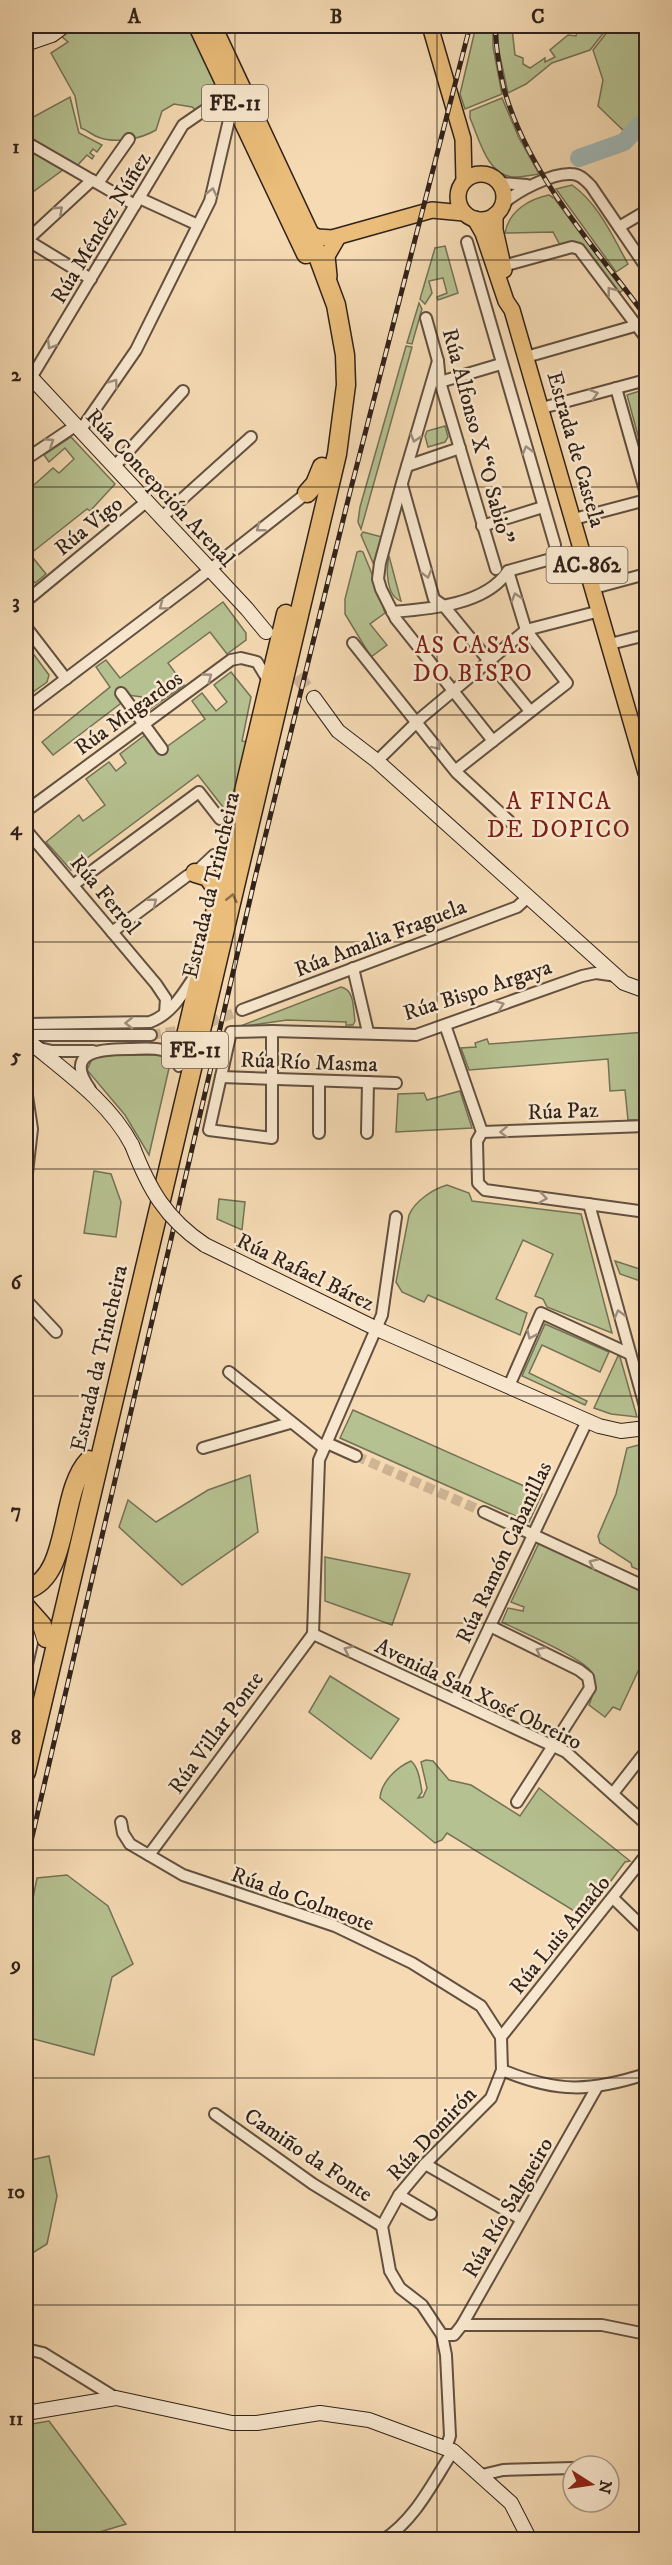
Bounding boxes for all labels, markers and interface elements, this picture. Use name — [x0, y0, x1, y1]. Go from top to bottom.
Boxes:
text: A — [127, 5, 142, 30]
text: B — [330, 5, 342, 30]
text: C — [531, 5, 545, 30]
road number: FE-11 — [202, 85, 268, 121]
text: 1 — [12, 135, 20, 160]
street label: Rúa Méndez Núñez — [45, 147, 157, 309]
one-way arrow — [205, 187, 218, 197]
one-way arrow — [52, 206, 62, 217]
one-way arrow — [608, 287, 619, 298]
street label: Rúa Alfonso X “O Sabio” — [436, 326, 519, 547]
one-way arrow — [47, 339, 59, 349]
text: 2 — [11, 363, 22, 388]
street label: Estrada de Castela — [540, 368, 611, 531]
one-way arrow — [107, 379, 118, 390]
one-way arrow — [588, 389, 599, 401]
street label: Rúa Concepción Arenal — [80, 403, 240, 573]
one-way arrow — [410, 432, 422, 443]
one-way arrow — [44, 439, 55, 450]
one-way arrow — [522, 446, 534, 456]
street label: Rúa Vigo — [49, 490, 129, 562]
one-way arrow — [256, 521, 267, 532]
road number: AC-862 — [546, 547, 628, 583]
one-way arrow — [420, 568, 432, 579]
text: 3 — [12, 590, 20, 615]
one-way arrow — [511, 593, 523, 603]
one-way arrow — [159, 598, 170, 609]
district label: AS CASAS DO BISPO — [413, 631, 533, 689]
street label: Rúa Mugardos — [70, 665, 188, 761]
one-way arrow — [201, 673, 212, 684]
one-way arrow — [430, 739, 441, 750]
district label: A FINCA DE DOPICO — [487, 787, 631, 845]
street label: Estrada da Trincheira — [177, 789, 246, 981]
text: 4 — [10, 817, 23, 842]
street label: Rúa Ferrol — [64, 850, 146, 940]
one-way arrow — [224, 893, 237, 903]
street label: Rúa Amalia Fraguela — [291, 893, 471, 984]
one-way arrow — [147, 899, 158, 910]
street label: Rúa Bispo Argaya — [400, 954, 556, 1027]
one-way arrow — [494, 1000, 505, 1013]
one-way arrow — [125, 1017, 134, 1029]
road number: FE-11 — [162, 1032, 228, 1068]
text: 5 — [10, 1044, 21, 1069]
street label: Rúa Río Masma — [240, 1047, 379, 1078]
street label: Rúa Paz — [527, 1097, 599, 1126]
one-way arrow — [500, 1125, 509, 1138]
one-way arrow — [538, 1191, 547, 1203]
street label: Rúa Rafael Bárez — [232, 1227, 379, 1318]
street label: Estrada da Trincheira — [65, 1262, 134, 1454]
text: 6 — [11, 1271, 23, 1296]
one-way arrow — [614, 1309, 626, 1319]
one-way arrow — [526, 1328, 538, 1339]
street label: Rúa Ramón Cabanillas — [450, 1457, 558, 1648]
text: 7 — [11, 1499, 21, 1524]
one-way arrow — [589, 1558, 600, 1570]
street label: Avenida San Xosé Obreiro — [370, 1632, 586, 1756]
one-way arrow — [343, 1646, 354, 1658]
one-way arrow — [535, 1646, 546, 1658]
street label: Rúa Villar Ponte — [163, 1666, 270, 1799]
text: 8 — [11, 1726, 21, 1751]
street label: Rúa do Colmeote — [227, 1861, 378, 1938]
street label: Rúa Luis Amado — [504, 1870, 616, 2000]
text: 9 — [9, 1953, 21, 1978]
street label: Rúa Domirón — [382, 2081, 483, 2187]
street label: Camiño da Fonte — [239, 2102, 377, 2208]
street label: Rúa Río Salgueiro — [457, 2133, 559, 2283]
text: 10 — [7, 2180, 25, 2205]
text: 11 — [9, 2407, 23, 2432]
north arrow — [561, 2454, 621, 2514]
text: N — [594, 2478, 616, 2495]

